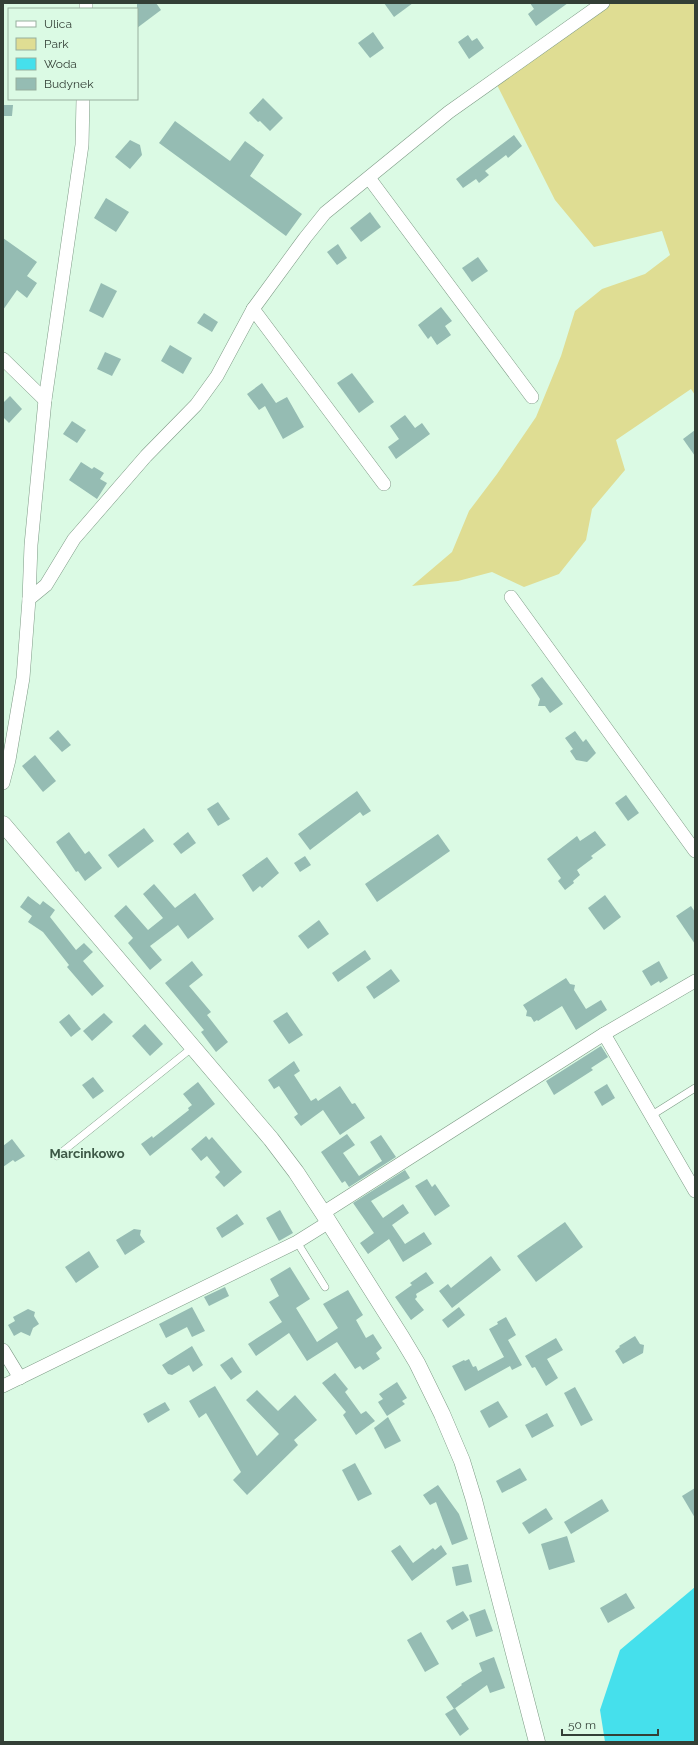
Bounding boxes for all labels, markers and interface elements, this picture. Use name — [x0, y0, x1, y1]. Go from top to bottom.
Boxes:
legend — [8, 8, 138, 100]
text: Ulica — [44, 17, 72, 31]
text: Park — [44, 37, 69, 51]
text: Woda — [44, 57, 77, 71]
text: Budynek — [44, 77, 94, 91]
district label: Marcinkowo — [49, 1146, 125, 1161]
scale bar — [562, 1711, 658, 1737]
text: 50 m — [568, 1718, 596, 1732]

